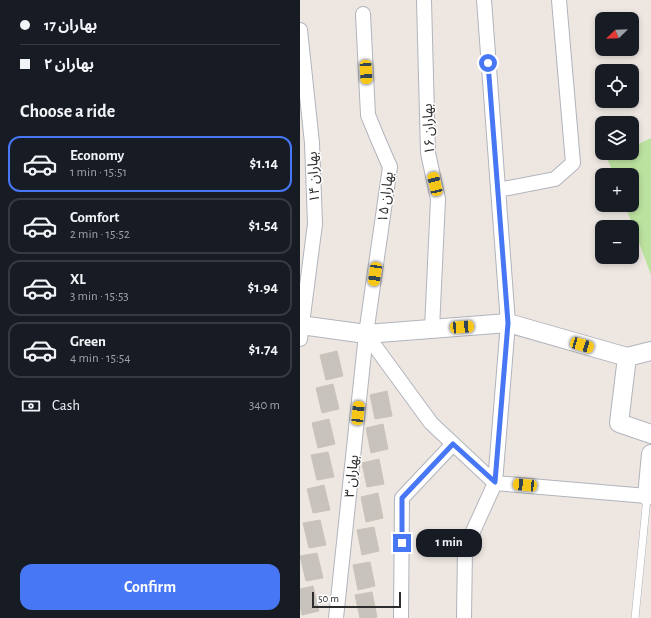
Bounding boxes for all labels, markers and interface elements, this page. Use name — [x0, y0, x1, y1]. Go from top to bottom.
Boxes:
north arrow — [595, 12, 639, 56]
map controls — [595, 12, 639, 264]
text: بهاران 17 — [44, 18, 97, 33]
route start — [479, 54, 497, 72]
text: بهاران ۲ — [44, 57, 94, 72]
car — [359, 60, 373, 84]
button: locate — [595, 64, 639, 108]
text: Choose a ride — [20, 103, 115, 121]
street label: بهاران ۱۶ — [421, 103, 438, 155]
button: layers — [595, 116, 639, 160]
icon: car — [22, 146, 58, 182]
text: Economy — [70, 148, 124, 163]
street label: بهاران ۱۴ — [306, 151, 323, 203]
text: $1.14 — [249, 156, 278, 171]
text: 1 min · 15:51 — [70, 166, 127, 179]
button: + — [595, 168, 639, 212]
street label: بهاران ۱۵ — [376, 171, 397, 223]
car — [426, 171, 444, 197]
icon: car — [22, 208, 58, 244]
text: Comfort — [70, 210, 119, 225]
text: $1.54 — [248, 218, 278, 233]
button: − — [595, 220, 639, 264]
text: 2 min · 15:52 — [70, 228, 130, 241]
car — [367, 261, 383, 287]
icon: car — [22, 270, 58, 306]
text: XL — [70, 272, 86, 287]
text: $1.94 — [248, 280, 278, 295]
text: 3 min · 15:53 — [70, 290, 129, 303]
car — [450, 320, 474, 334]
icon: car — [22, 332, 58, 368]
text: Green — [70, 334, 106, 349]
car — [569, 336, 595, 354]
text: $1.74 — [248, 342, 278, 357]
text: 4 min · 15:54 — [70, 352, 131, 365]
icon: cash — [20, 395, 42, 417]
text: Cash — [52, 398, 80, 413]
text: 340 m — [249, 399, 280, 412]
car — [351, 400, 365, 426]
street label: بهاران ۳ — [343, 454, 362, 498]
car — [513, 478, 537, 492]
callout: 1 min — [416, 529, 482, 557]
route end — [393, 534, 411, 552]
text: 1 min — [435, 536, 463, 549]
button: Confirm — [20, 564, 280, 610]
scale bar — [312, 590, 401, 609]
text: 50 m — [318, 593, 339, 604]

